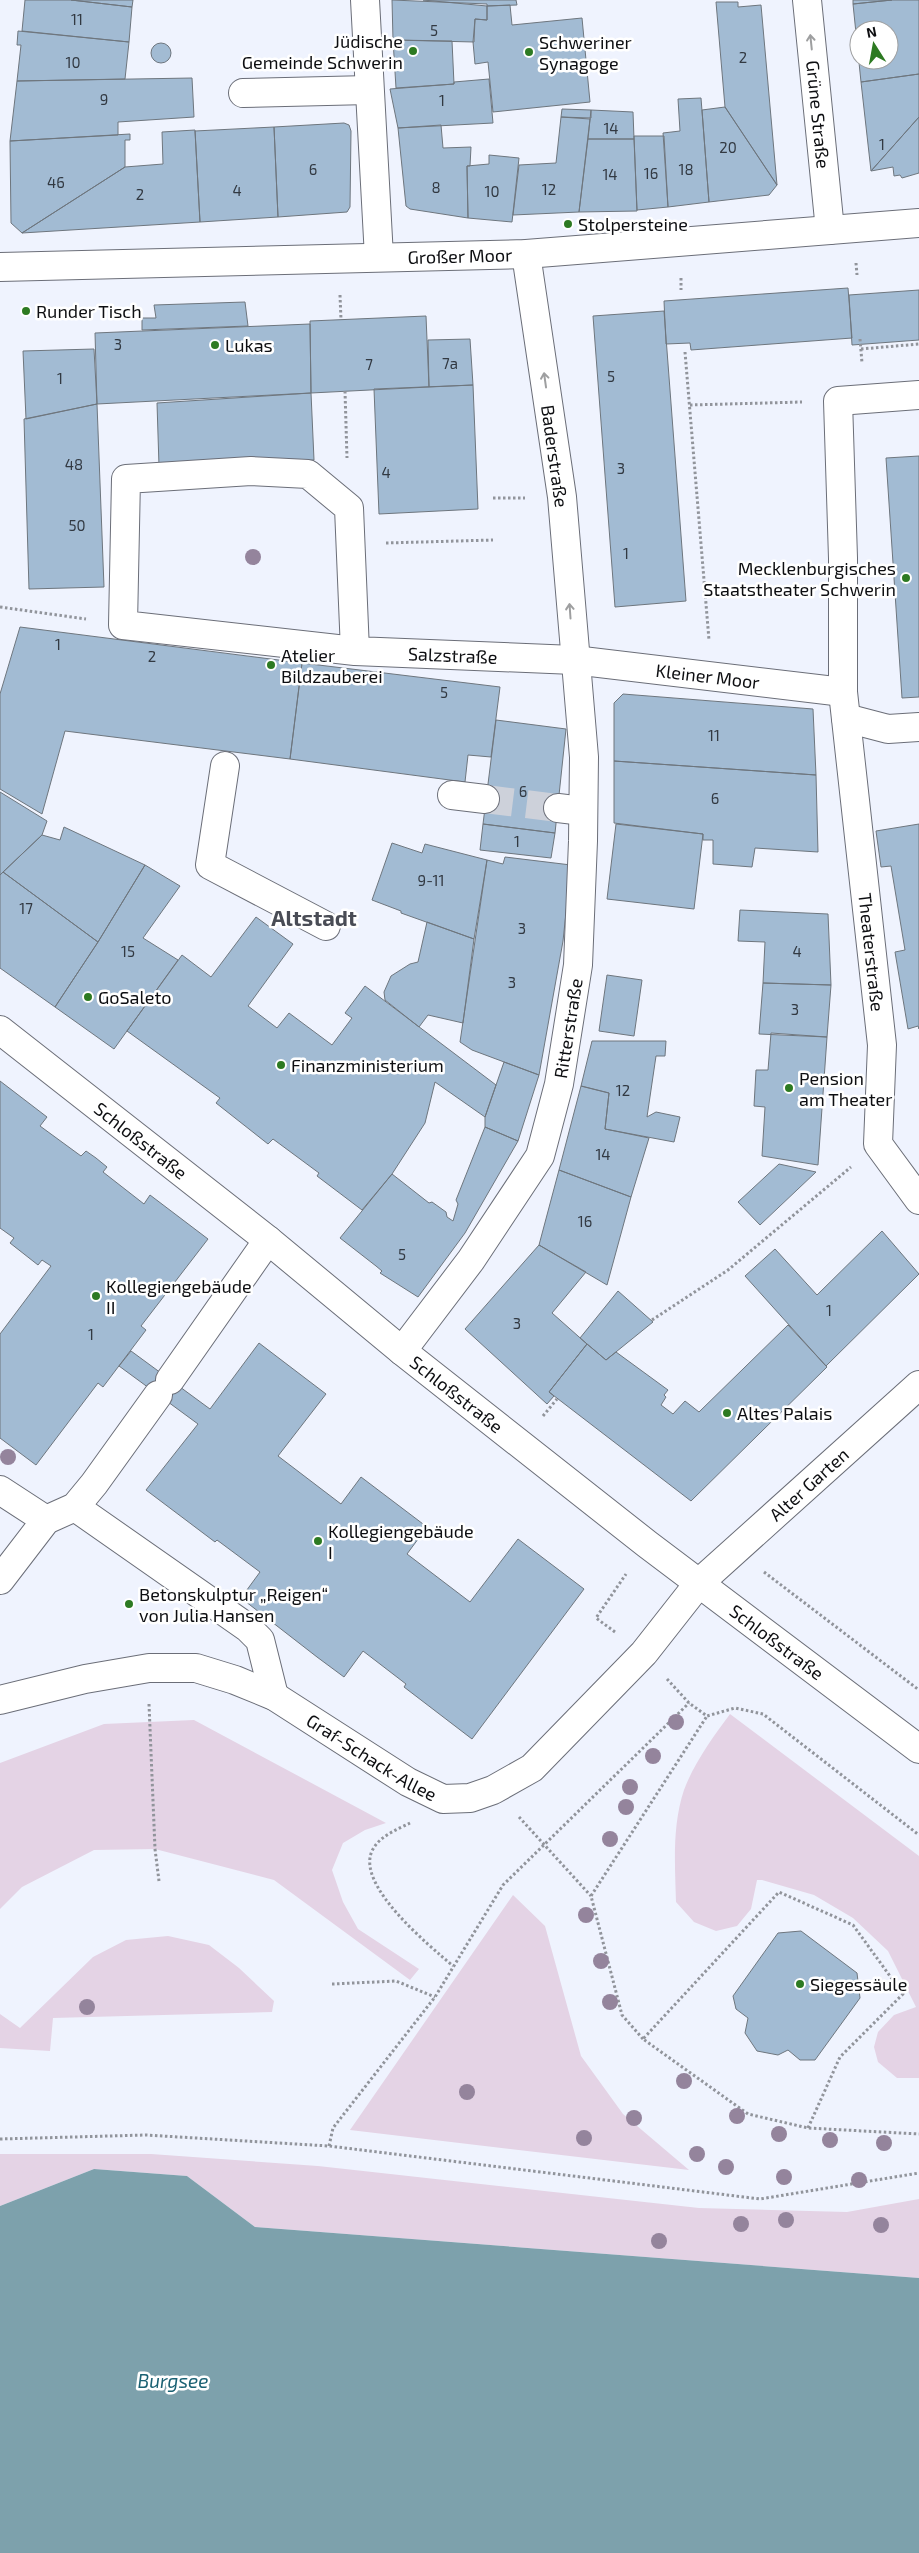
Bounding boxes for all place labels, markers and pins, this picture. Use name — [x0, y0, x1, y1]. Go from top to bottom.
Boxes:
place label: Jüdische Gemeinde Schwerin — [242, 30, 403, 73]
place label: Schweriner Synagoge — [539, 31, 632, 74]
marker: Jüdische Gemeinde Schwerin — [407, 45, 419, 57]
marker: Schweriner Synagoge — [523, 46, 535, 58]
place label: Stolpersteine — [578, 213, 688, 235]
marker: Stolpersteine — [562, 218, 574, 230]
place label: Runder Tisch — [36, 300, 142, 322]
marker: Runder Tisch — [20, 305, 32, 317]
place label: Lukas — [225, 334, 273, 356]
marker: Lukas — [209, 339, 221, 351]
place label: Mecklenburgisches Staatstheater Schwerin — [703, 557, 896, 600]
marker: Mecklenburgisches Staatstheater Schwerin — [900, 572, 912, 584]
place label: Atelier Bildzauberei — [281, 644, 383, 687]
marker: Atelier Bildzauberei — [265, 659, 277, 671]
place label: GoSaleto — [98, 986, 172, 1008]
marker: GoSaleto — [82, 991, 94, 1003]
place label: Finanzministerium — [291, 1054, 444, 1076]
marker: Finanzministerium — [275, 1059, 287, 1071]
place label: Pension am Theater — [799, 1067, 892, 1110]
marker: Pension am Theater — [783, 1082, 795, 1094]
place label: Kollegiengebäude II — [106, 1275, 252, 1318]
marker: Kollegiengebäude II — [90, 1290, 102, 1302]
place label: Altes Palais — [737, 1402, 832, 1424]
marker: Altes Palais — [721, 1407, 733, 1419]
place label: Kollegiengebäude I — [328, 1520, 474, 1563]
marker: Kollegiengebäude I — [312, 1535, 324, 1547]
place label: Betonskulptur „Reigen“ von Julia Hansen — [139, 1583, 328, 1626]
marker: Betonskulptur „Reigen“ von Julia Hansen — [123, 1598, 135, 1610]
place label: Siegessäule — [810, 1973, 907, 1995]
marker: Siegessäule — [794, 1978, 806, 1990]

